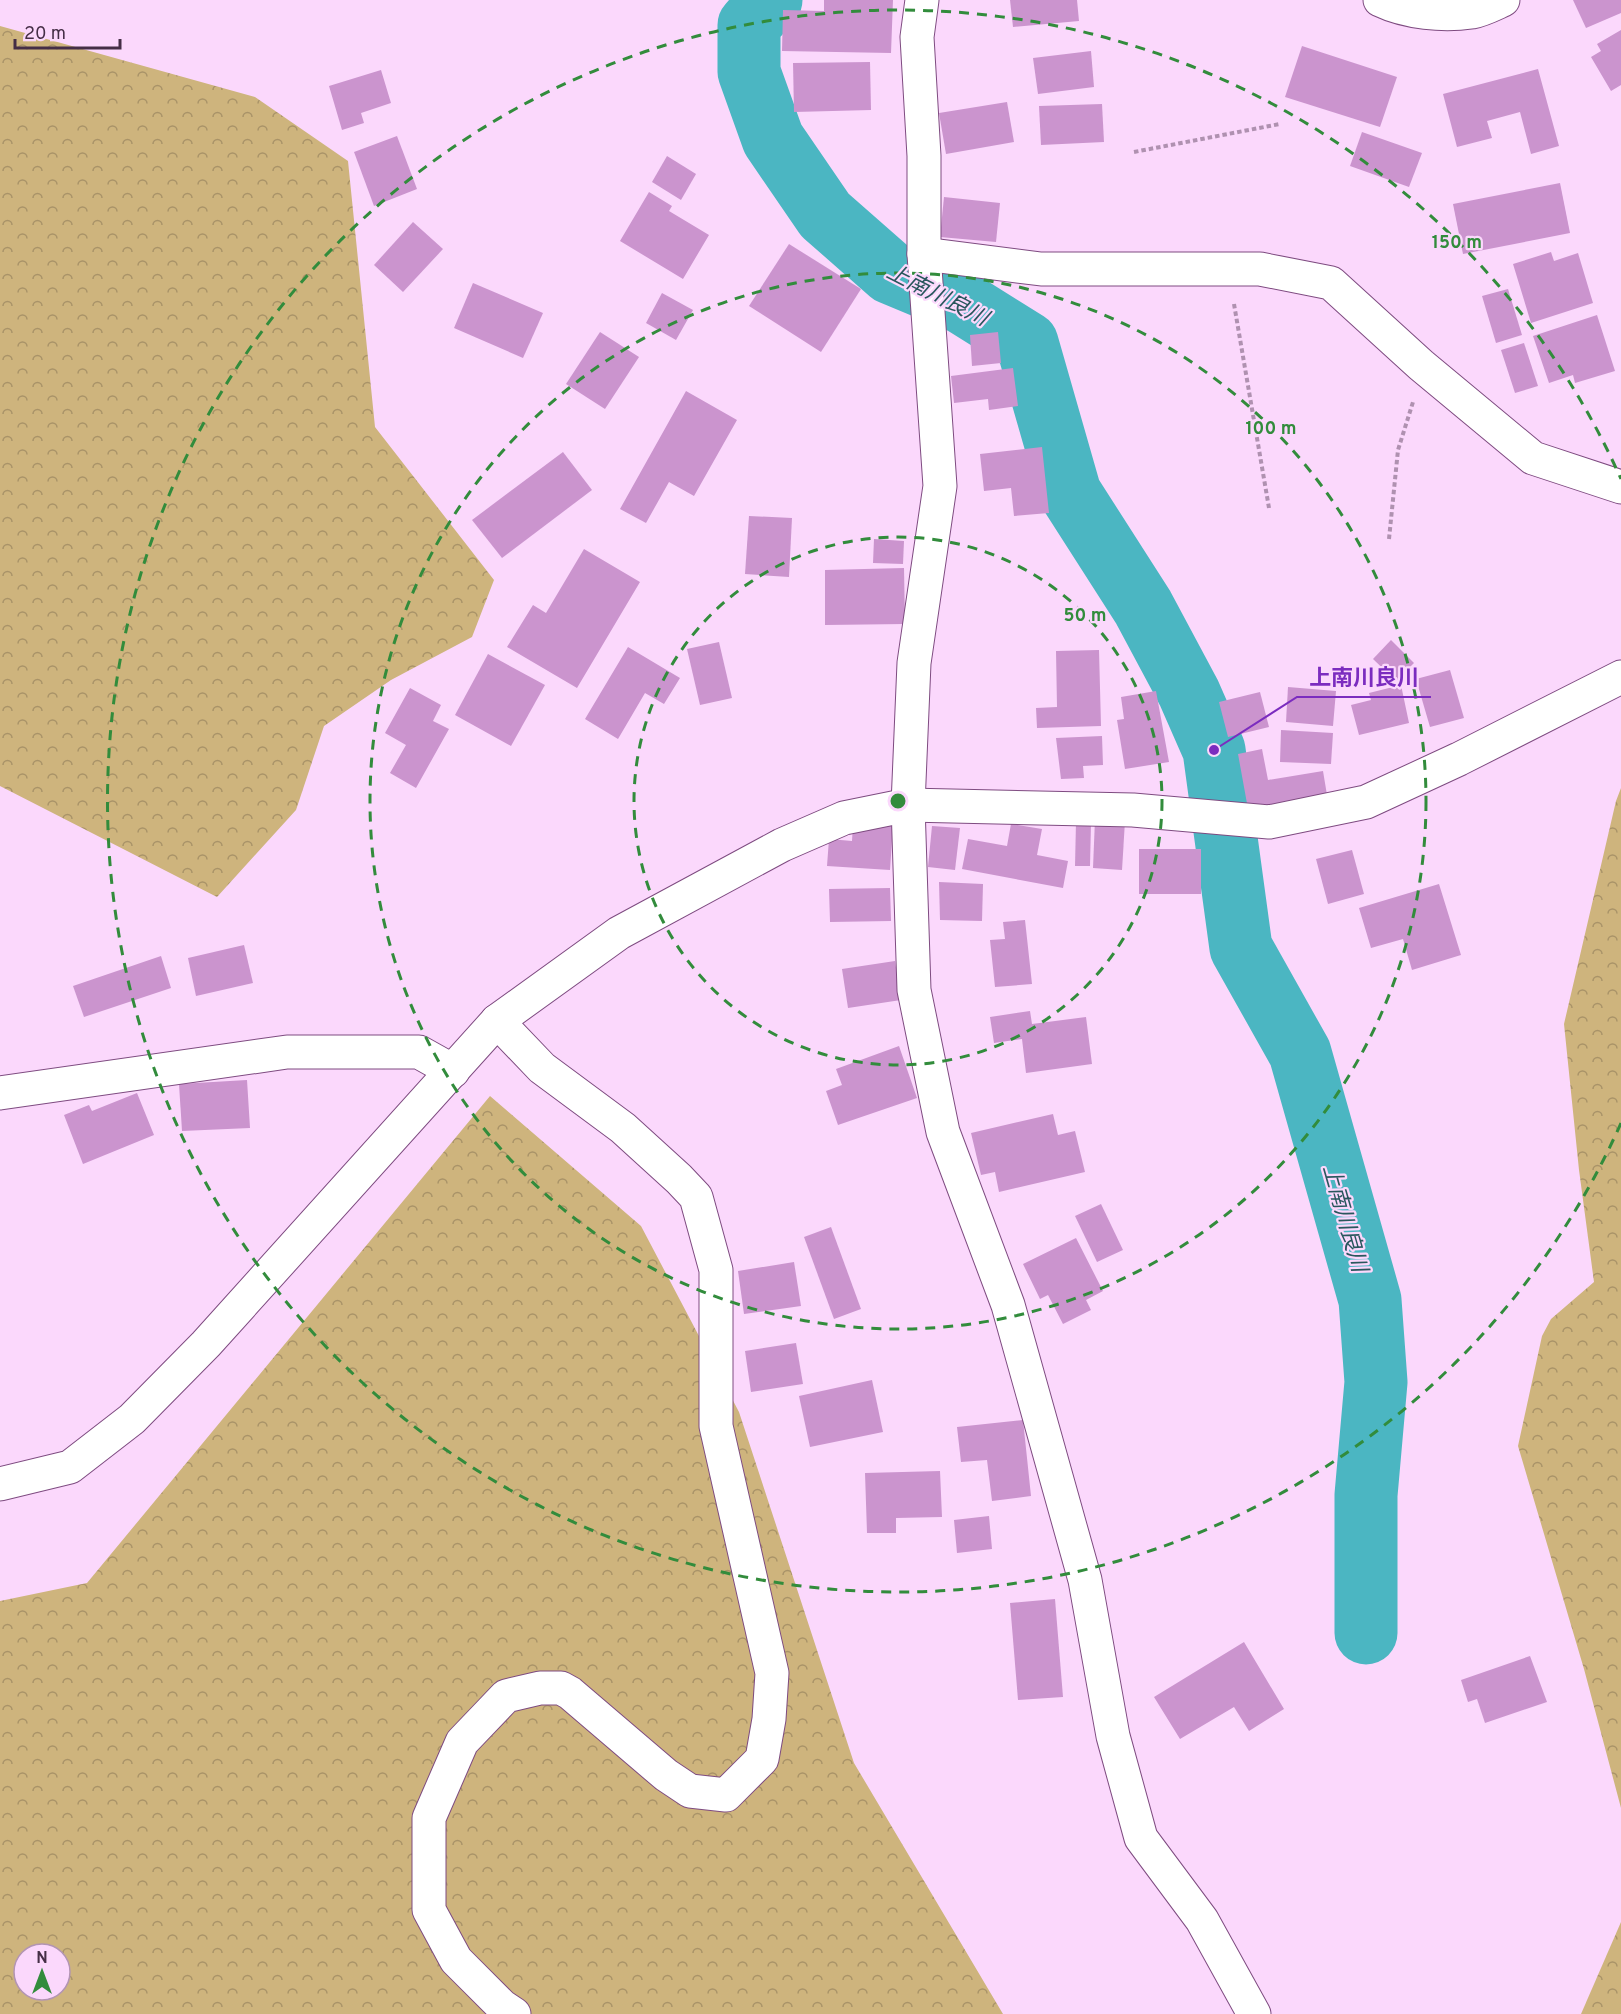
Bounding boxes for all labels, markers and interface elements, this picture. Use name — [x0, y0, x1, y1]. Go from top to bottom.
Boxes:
scale bar — [15, 12, 120, 50]
text: 20 m — [24, 23, 66, 46]
text: 150 m — [1432, 232, 1482, 255]
water label: 上南川良川 — [882, 259, 994, 334]
text: 100 m — [1245, 418, 1297, 441]
text: 50 m — [1063, 605, 1107, 628]
callout: 上南川良川 — [1297, 657, 1431, 697]
text: 上南川良川 — [1309, 666, 1419, 693]
centre of rings — [888, 791, 908, 811]
water label: 上南川良川 — [1315, 1162, 1372, 1277]
north arrow — [12, 1942, 72, 2002]
text: N — [36, 1949, 48, 1969]

